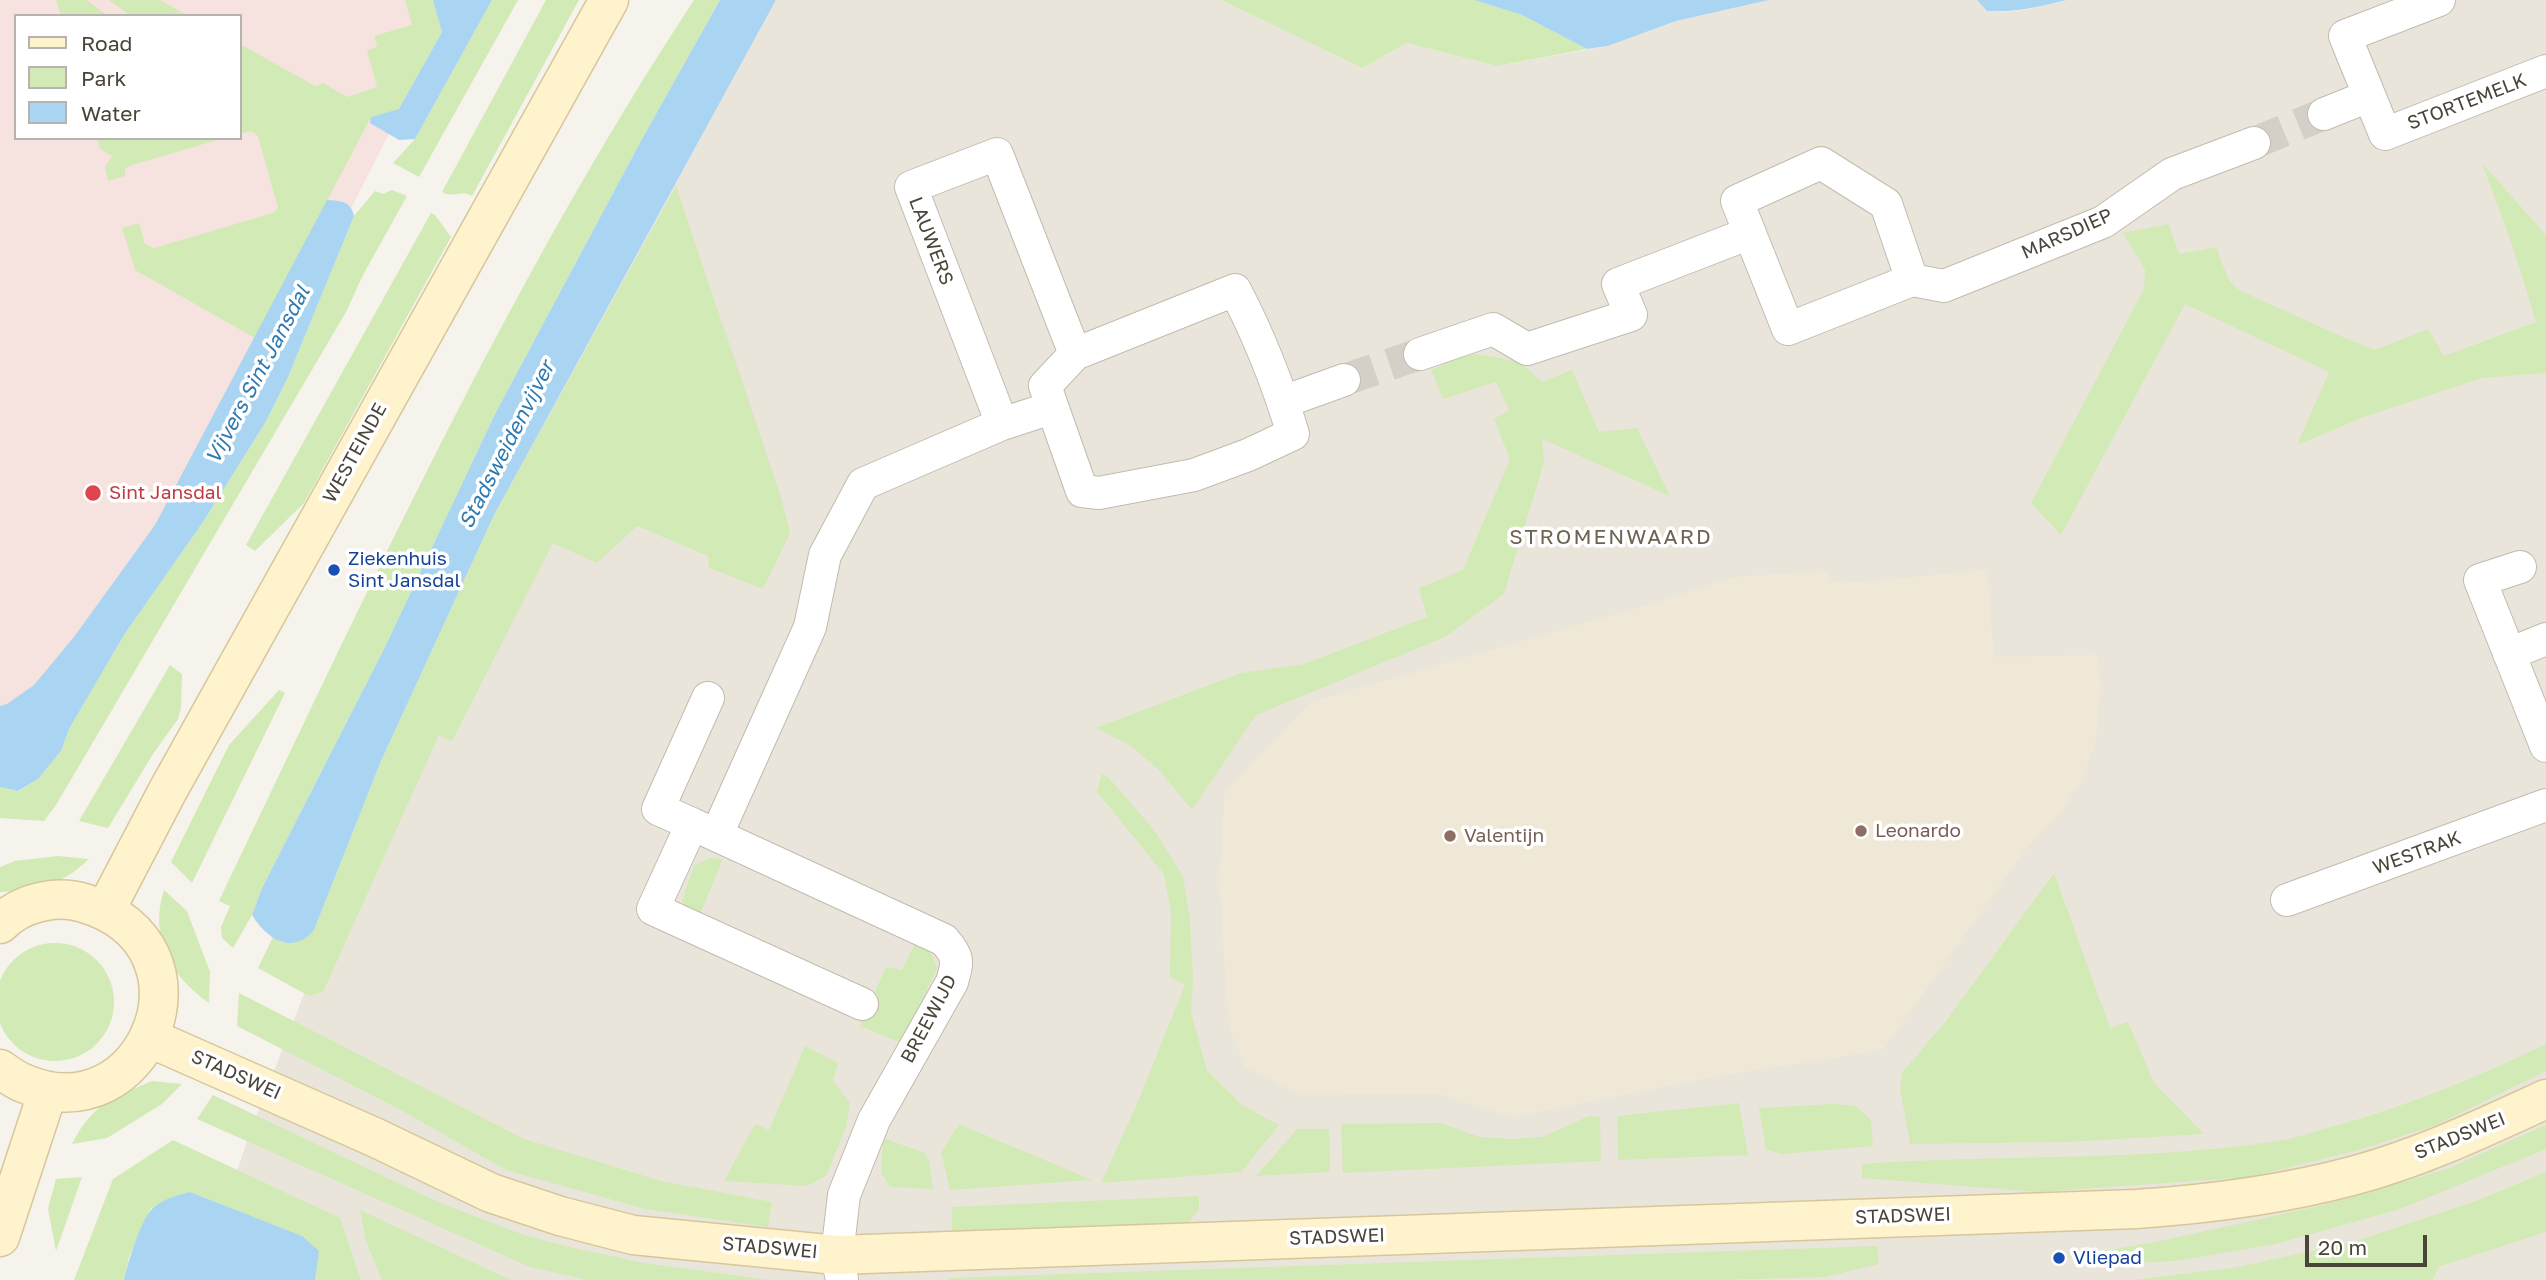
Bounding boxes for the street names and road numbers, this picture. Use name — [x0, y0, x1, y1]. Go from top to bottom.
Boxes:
street label: STORTEMELK — [2404, 69, 2530, 135]
street label: LAUWERS — [904, 194, 958, 288]
street label: MARSDIEP — [2018, 204, 2116, 264]
street label: WESTEINDE — [318, 399, 392, 507]
street label: WESTRAK — [2370, 826, 2464, 880]
street label: BREEWIJD — [896, 971, 962, 1067]
street label: STADSWEI — [188, 1045, 284, 1105]
street label: STADSWEI — [2411, 1107, 2509, 1165]
street label: STADSWEI — [1855, 1203, 1951, 1229]
street label: STADSWEI — [1289, 1224, 1385, 1250]
street label: STADSWEI — [721, 1232, 819, 1264]

